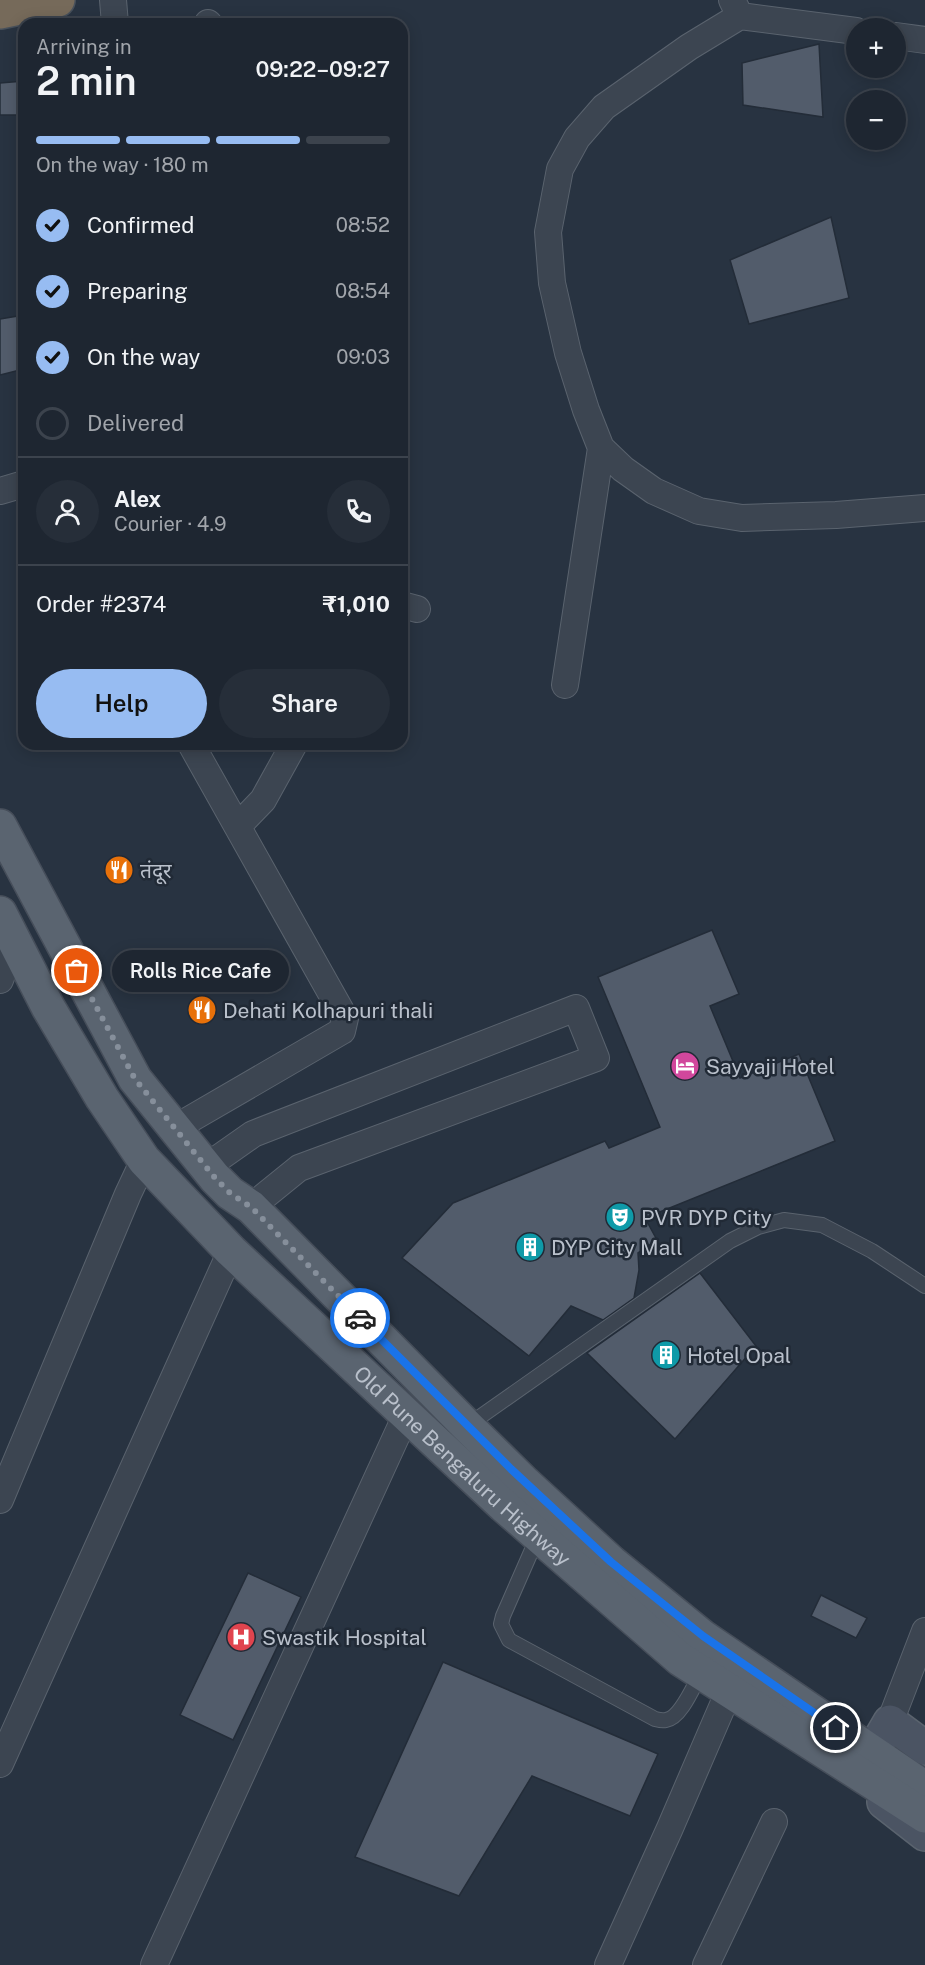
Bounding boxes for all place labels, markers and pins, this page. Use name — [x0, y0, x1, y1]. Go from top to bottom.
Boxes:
restaurant icon: तंदूर — [103, 854, 135, 886]
place label: तंदूर — [140, 858, 172, 885]
pin — [51, 945, 102, 996]
callout: Rolls Rice Cafe — [113, 950, 290, 992]
restaurant icon: Dehati Kolhapuri thali — [186, 994, 218, 1026]
place label: Dehati Kolhapuri thali — [223, 998, 433, 1023]
hotel icon: Sayyaji Hotel — [669, 1050, 701, 1082]
place label: Sayyaji Hotel — [706, 1054, 835, 1079]
theatre icon: PVR DYP City — [604, 1201, 636, 1233]
place label: PVR DYP City — [641, 1205, 772, 1230]
building icon: DYP City Mall — [514, 1231, 546, 1263]
place label: DYP City Mall — [551, 1235, 683, 1260]
building icon: Hotel Opal — [650, 1339, 682, 1371]
place label: Hotel Opal — [687, 1343, 791, 1368]
hospital icon: Swastik Hospital — [225, 1621, 257, 1653]
place label: Swastik Hospital — [262, 1625, 427, 1650]
pin — [810, 1702, 861, 1753]

